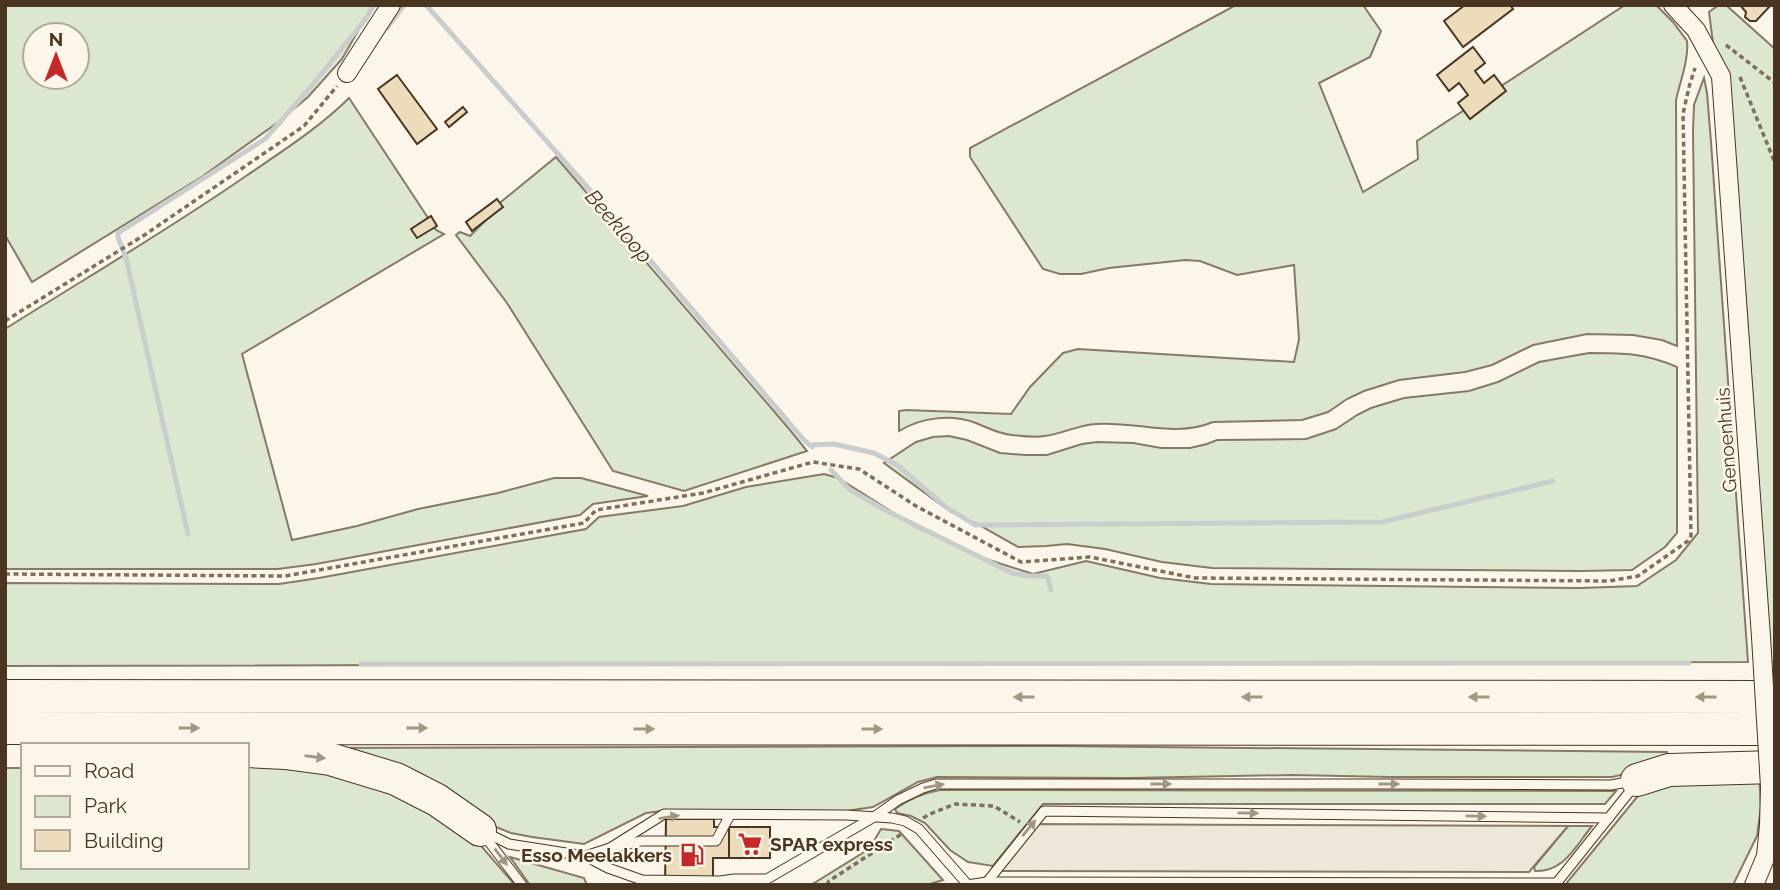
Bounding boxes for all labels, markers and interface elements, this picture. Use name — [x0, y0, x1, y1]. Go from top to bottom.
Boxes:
north arrow — [21, 21, 91, 91]
text: N — [49, 28, 63, 50]
water label: Beekloop — [580, 184, 658, 268]
street label: Genoenhuis — [1711, 387, 1741, 493]
one-way arrow — [1013, 691, 1035, 703]
one-way arrow — [1240, 691, 1262, 703]
one-way arrow — [1468, 691, 1490, 703]
one-way arrow — [1695, 691, 1717, 703]
one-way arrow — [179, 722, 201, 734]
one-way arrow — [406, 722, 428, 734]
one-way arrow — [634, 723, 656, 735]
one-way arrow — [861, 723, 883, 735]
legend — [21, 743, 248, 869]
one-way arrow — [304, 752, 326, 763]
text: Road — [84, 758, 134, 783]
one-way arrow — [1150, 778, 1172, 790]
one-way arrow — [1378, 778, 1400, 790]
one-way arrow — [923, 780, 945, 791]
text: Park — [84, 793, 127, 818]
one-way arrow — [1238, 807, 1260, 819]
one-way arrow — [1465, 810, 1487, 822]
one-way arrow — [659, 811, 681, 822]
one-way arrow — [1022, 820, 1037, 838]
text: Building — [84, 828, 164, 853]
supermarket icon: SPAR express — [736, 830, 764, 858]
place label: SPAR express — [770, 833, 893, 855]
fuel station icon: Esso Meelakkers — [678, 841, 706, 869]
place label: Esso Meelakkers — [521, 844, 672, 866]
one-way arrow — [494, 848, 509, 866]

